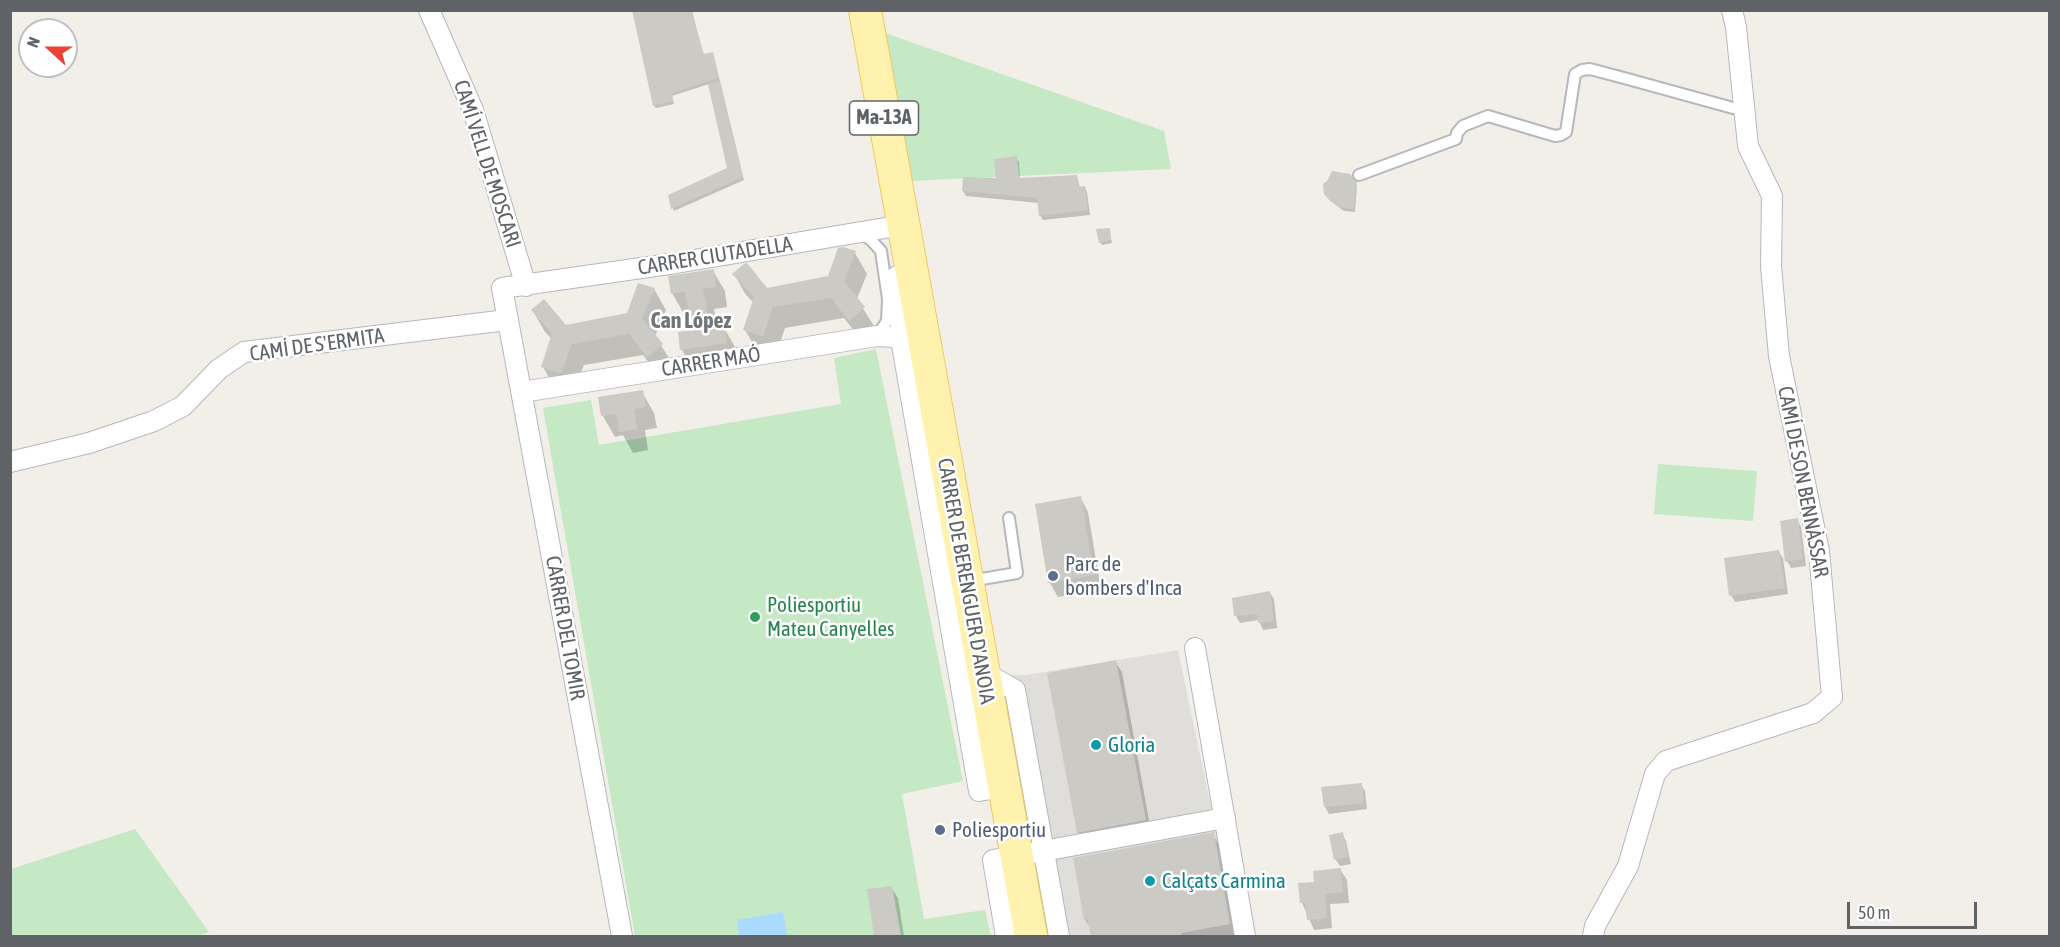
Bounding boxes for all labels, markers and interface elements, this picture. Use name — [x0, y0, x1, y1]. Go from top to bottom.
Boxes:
north arrow — [18, 18, 78, 78]
text: N — [23, 35, 43, 50]
street label: CAMÍ VELL DE MOSCARI — [448, 77, 526, 251]
road number: Ma-13A — [850, 101, 918, 135]
street label: CARRER CIUTADELLA — [636, 231, 794, 281]
district label: Can López — [650, 308, 732, 334]
street label: CAMÍ DE S'ERMITA — [248, 323, 386, 367]
street label: CARRER MAÓ — [660, 342, 762, 382]
street label: CAMÍ DE SON BENNÀSSAR — [1772, 384, 1834, 580]
street label: CARRER DE BERENGUER D'ANOIA — [932, 456, 1000, 706]
place label: Parc de bombers d'Inca — [1065, 551, 1182, 601]
street label: CARRER DEL TOMIR — [540, 554, 590, 702]
marker: Parc de bombers d'Inca — [1046, 569, 1060, 583]
place label: Poliesportiu Mateu Canyelles — [767, 592, 894, 642]
marker: Poliesportiu Mateu Canyelles — [748, 610, 762, 624]
place label: Gloria — [1108, 732, 1155, 758]
marker: Gloria — [1089, 738, 1103, 752]
place label: Poliesportiu — [952, 817, 1046, 843]
marker: Poliesportiu — [933, 823, 947, 837]
place label: Calçats Carmina — [1162, 868, 1286, 894]
marker: Calçats Carmina — [1143, 874, 1157, 888]
scale bar — [1850, 890, 1980, 928]
text: 50 m — [1858, 902, 1890, 923]

